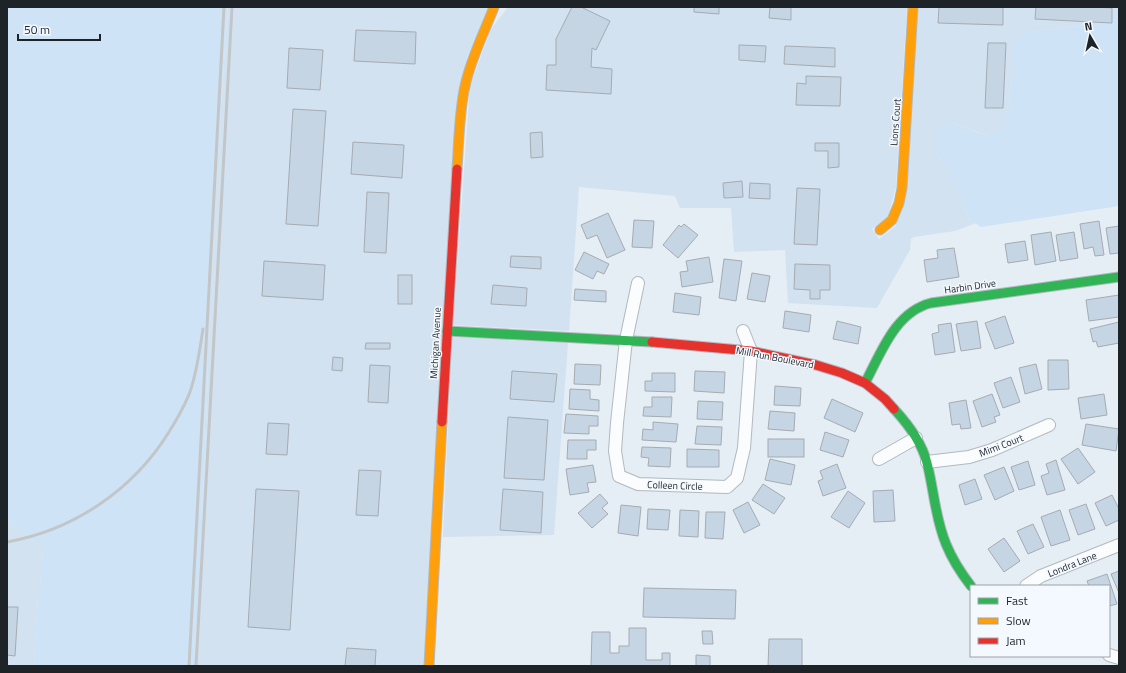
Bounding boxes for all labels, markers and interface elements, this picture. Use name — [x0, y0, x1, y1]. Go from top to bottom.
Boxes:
scale bar — [18, 16, 100, 42]
north arrow — [1070, 16, 1110, 56]
text: N — [1083, 18, 1093, 35]
text: 50 m — [24, 20, 50, 39]
street label: Lions Court — [886, 97, 905, 146]
street label: Harbin Drive — [943, 275, 997, 298]
street label: Michigan Avenue — [426, 307, 445, 379]
street label: Mill Run Boulevard — [735, 343, 815, 372]
street label: Mimi Court — [977, 430, 1026, 461]
street label: Colleen Circle — [647, 477, 703, 494]
street label: Londra Lane — [1045, 548, 1099, 581]
legend — [970, 585, 1110, 657]
text: Fast — [1006, 591, 1029, 610]
text: Slow — [1006, 611, 1031, 630]
text: Jam — [1006, 631, 1026, 650]

